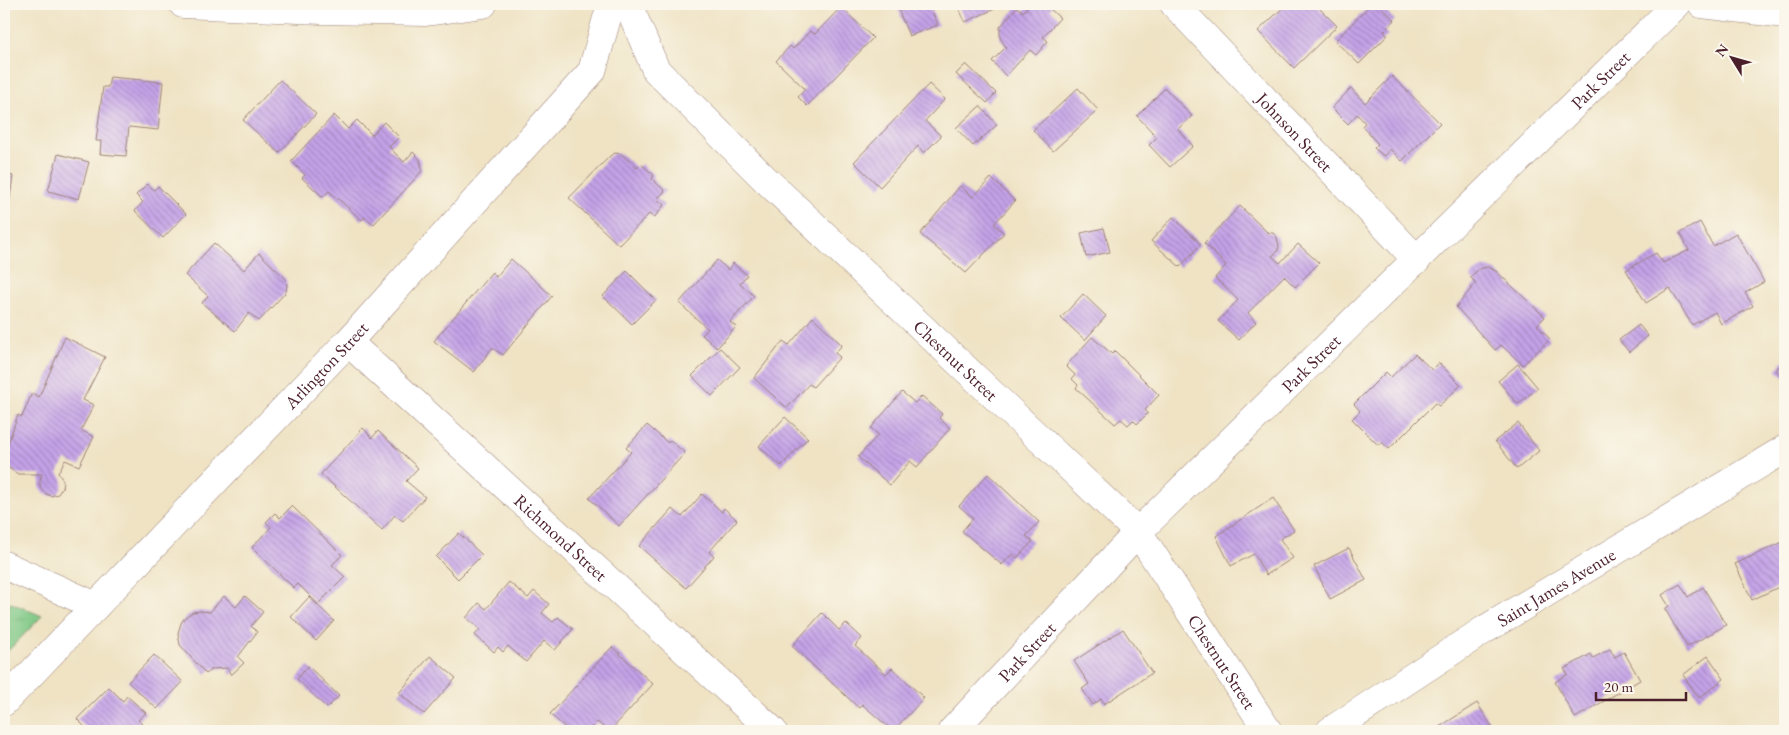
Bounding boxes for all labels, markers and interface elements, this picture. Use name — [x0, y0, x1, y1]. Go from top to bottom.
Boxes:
north arrow — [1706, 32, 1756, 82]
text: N — [1711, 40, 1733, 60]
street label: Park Street — [1565, 45, 1635, 114]
street label: Johnson Street — [1251, 86, 1339, 176]
street label: Chestnut Street — [909, 314, 1004, 406]
street label: Arlington Street — [278, 316, 373, 414]
street label: Park Street — [1276, 329, 1345, 397]
street label: Richmond Street — [510, 489, 613, 586]
street label: Saint James Avenue — [1492, 542, 1619, 631]
street label: Chestnut Street — [1183, 610, 1262, 713]
street label: Park Street — [993, 616, 1060, 686]
scale bar — [1596, 670, 1686, 702]
text: 20 m — [1604, 677, 1633, 696]

